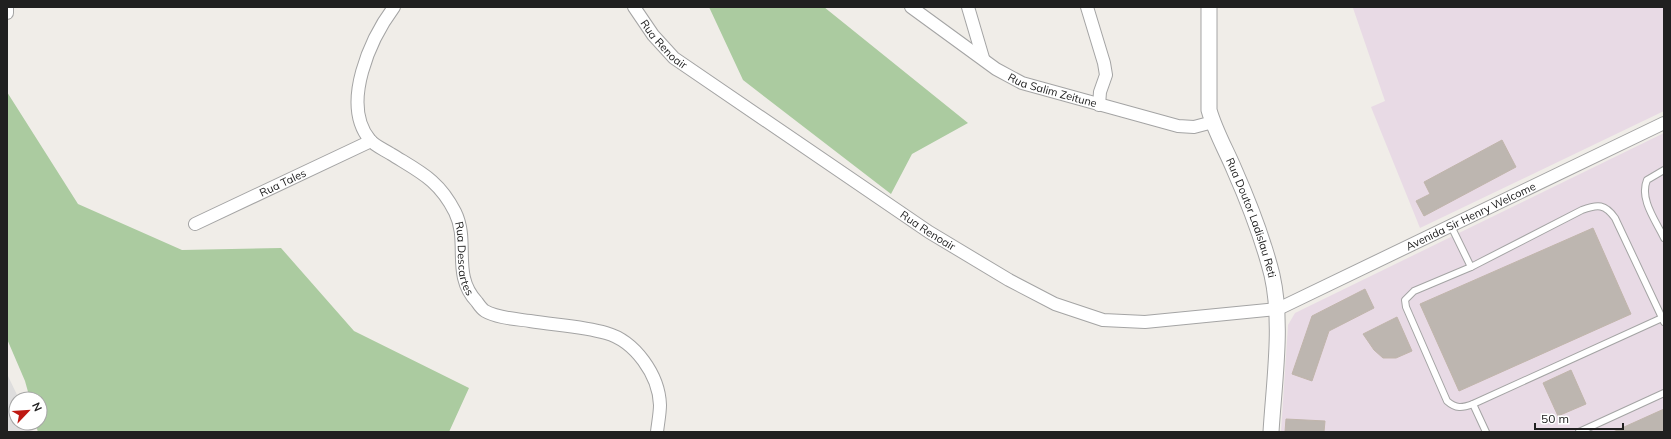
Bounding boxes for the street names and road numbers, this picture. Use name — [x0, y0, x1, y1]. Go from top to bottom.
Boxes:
street label: Rua Renoair — [637, 17, 690, 72]
street label: Rua Salim Zeitune — [1006, 70, 1099, 110]
street label: Rua Doutor Ladislau Reti — [1223, 156, 1279, 279]
street label: Rua Tales — [257, 166, 308, 200]
street label: Avenida Sir Henry Welcome — [1403, 179, 1538, 253]
street label: Rua Renoair — [898, 208, 958, 253]
street label: Rua Descartes — [452, 220, 477, 298]

